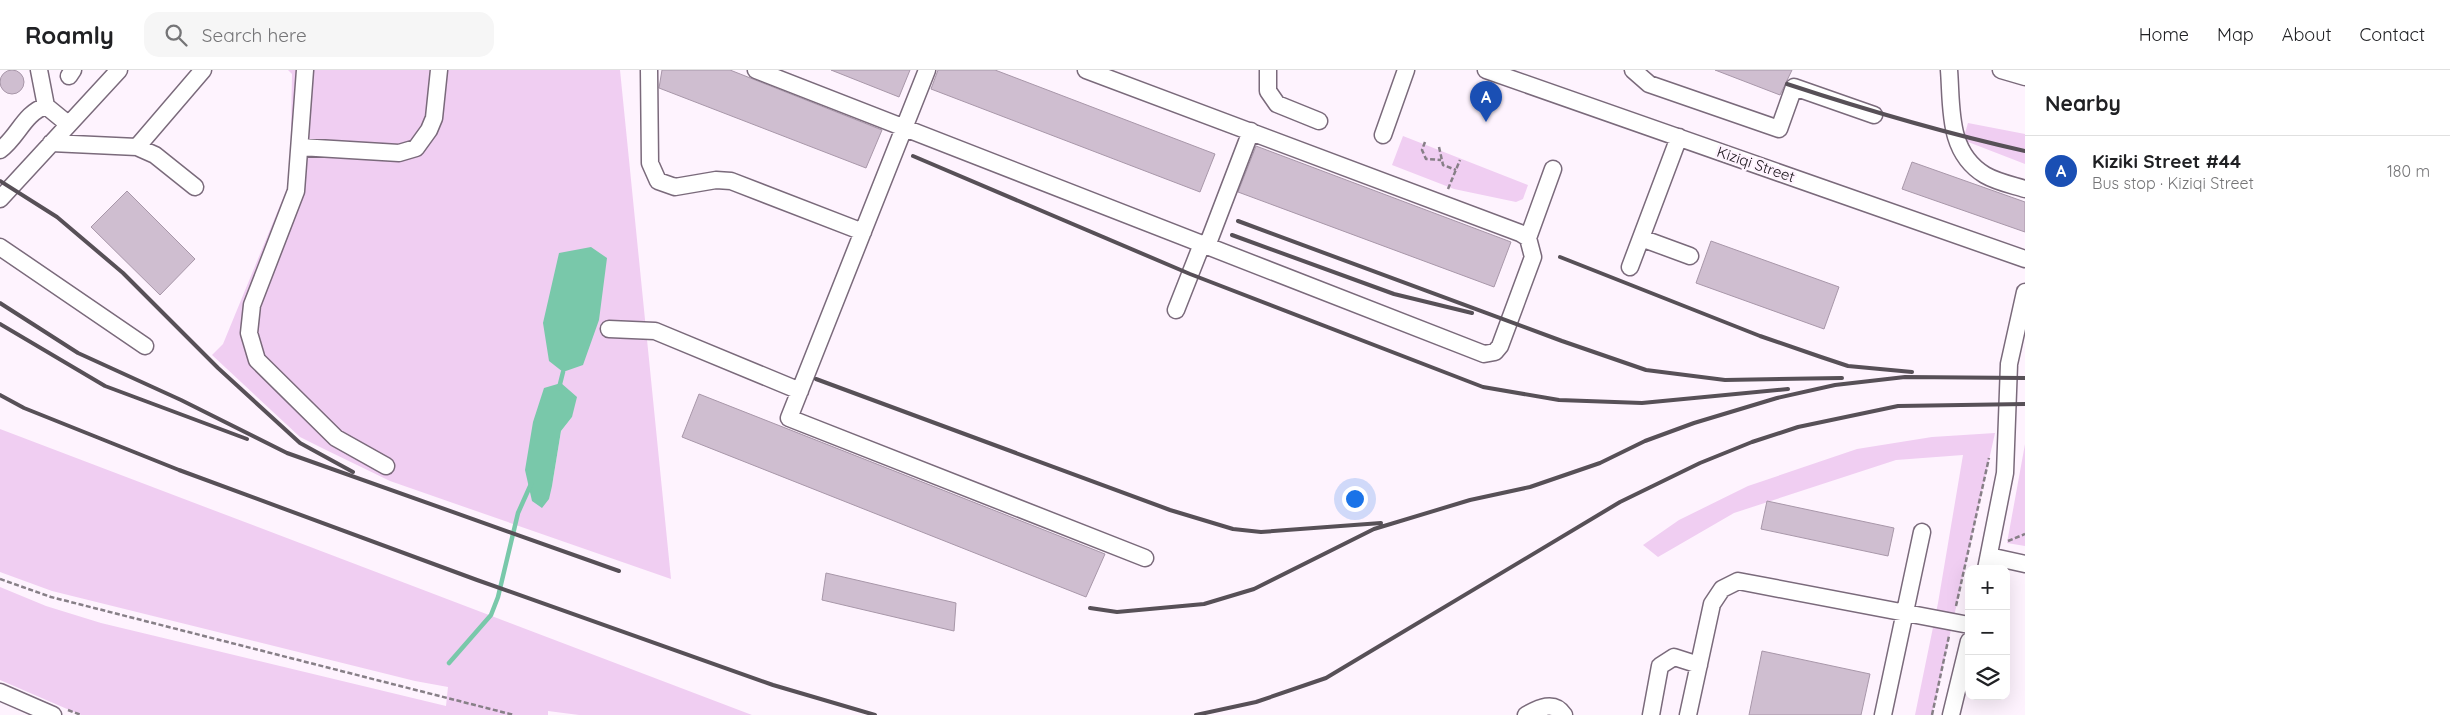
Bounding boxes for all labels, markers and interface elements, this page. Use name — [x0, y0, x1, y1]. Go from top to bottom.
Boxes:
search box — [144, 12, 494, 57]
text: Roamly — [25, 20, 114, 50]
icon: search — [162, 21, 190, 49]
text: Search here — [202, 23, 307, 47]
text: Home — [2139, 23, 2189, 46]
text: Map — [2217, 23, 2254, 46]
text: About — [2282, 23, 2332, 46]
text: Contact — [2360, 23, 2425, 46]
pin: A — [1470, 81, 1502, 122]
text: Nearby — [2045, 90, 2121, 116]
street label: Kiziqi Street — [1715, 142, 1797, 186]
text: Kiziki Street #44 — [2092, 149, 2241, 173]
text: A — [2056, 161, 2066, 181]
text: 180 m — [2387, 161, 2430, 181]
text: Bus stop · Kiziqi Street — [2092, 173, 2254, 193]
your location — [1342, 486, 1368, 512]
map controls — [1965, 565, 2010, 700]
button: + — [1965, 565, 2010, 610]
button: − — [1965, 610, 2010, 655]
button: layers — [1965, 655, 2010, 700]

